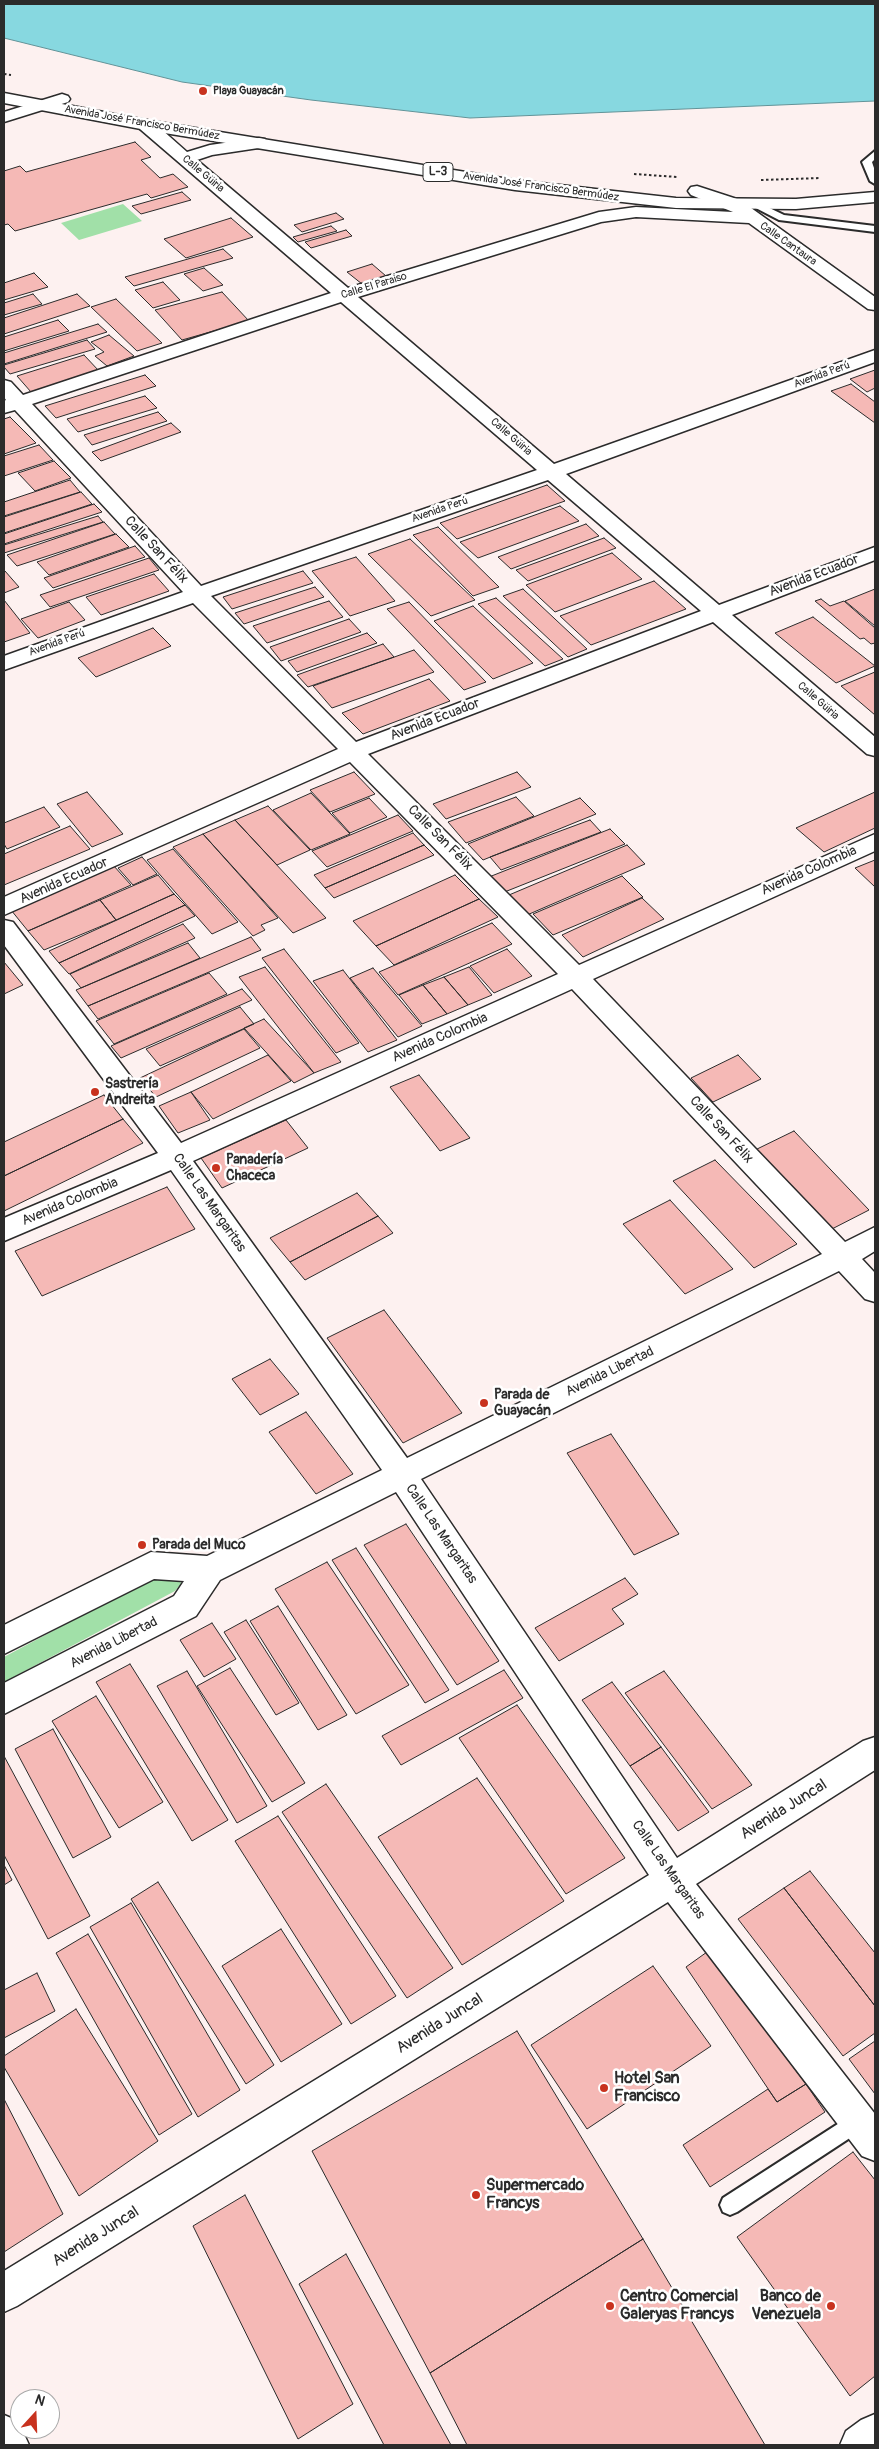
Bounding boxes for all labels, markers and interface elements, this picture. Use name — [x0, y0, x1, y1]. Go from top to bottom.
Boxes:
place label: Playa Guayacán — [213, 84, 284, 98]
marker: Playa Guayacán — [197, 85, 209, 97]
street label: Avenida José Francisco Bermúdez — [63, 103, 221, 143]
street label: Calle Güiria — [179, 153, 227, 195]
road number: L-3 — [423, 162, 453, 182]
street label: Avenida José Francisco Bermúdez — [462, 169, 620, 205]
street label: Calle Cantaura — [757, 220, 819, 268]
street label: Calle El Paraiso — [339, 270, 409, 302]
street label: Avenida Perú — [792, 359, 852, 391]
street label: Calle Güiria — [487, 415, 535, 459]
street label: Avenida Perú — [410, 494, 470, 526]
street label: Calle San Félix — [121, 513, 191, 587]
street label: Avenida Ecuador — [767, 551, 861, 601]
street label: Avenida Perú — [27, 627, 87, 659]
street label: Calle Güiria — [794, 679, 842, 723]
street label: Avenida Ecuador — [388, 695, 482, 745]
street label: Calle San Félix — [404, 802, 476, 874]
street label: Avenida Colombia — [759, 842, 859, 900]
street label: Avenida Ecuador — [17, 854, 111, 908]
street label: Avenida Colombia — [390, 1009, 490, 1067]
place label: Sastrería Andreita — [105, 1076, 159, 1108]
marker: Sastrería Andreita — [89, 1086, 101, 1098]
street label: Calle San Félix — [686, 1093, 756, 1167]
street label: Calle Las Margaritas — [169, 1150, 249, 1256]
place label: Panadería Chaceca — [226, 1152, 283, 1184]
marker: Panadería Chaceca — [210, 1162, 222, 1174]
street label: Avenida Colombia — [19, 1174, 121, 1230]
street label: Avenida Libertad — [563, 1343, 657, 1401]
place label: Parada de Guayacán — [494, 1387, 551, 1420]
marker: Parada de Guayacán — [478, 1397, 490, 1409]
street label: Calle Las Margaritas — [401, 1481, 481, 1587]
place label: Parada del Muco — [152, 1537, 246, 1553]
marker: Parada del Muco — [136, 1539, 148, 1551]
street label: Avenida Libertad — [67, 1614, 161, 1672]
street label: Avenida Juncal — [737, 1776, 831, 1844]
street label: Calle Las Margaritas — [628, 1817, 708, 1923]
street label: Avenida Juncal — [393, 1990, 487, 2058]
place label: Hotel San Francisco — [614, 2069, 680, 2107]
marker: Hotel San Francisco — [598, 2082, 610, 2094]
place label: Supermercado Francys — [486, 2176, 584, 2214]
marker: Supermercado Francys — [470, 2189, 482, 2201]
street label: Avenida Juncal — [49, 2203, 143, 2271]
place label: Centro Comercial Galeryas Francys — [620, 2287, 738, 2325]
place label: Banco de Venezuela — [751, 2287, 821, 2325]
marker: Centro Comercial Galeryas Francys — [604, 2300, 616, 2312]
marker: Banco de Venezuela — [825, 2300, 837, 2312]
north arrow — [10, 2389, 60, 2439]
text: N — [33, 2391, 47, 2410]

